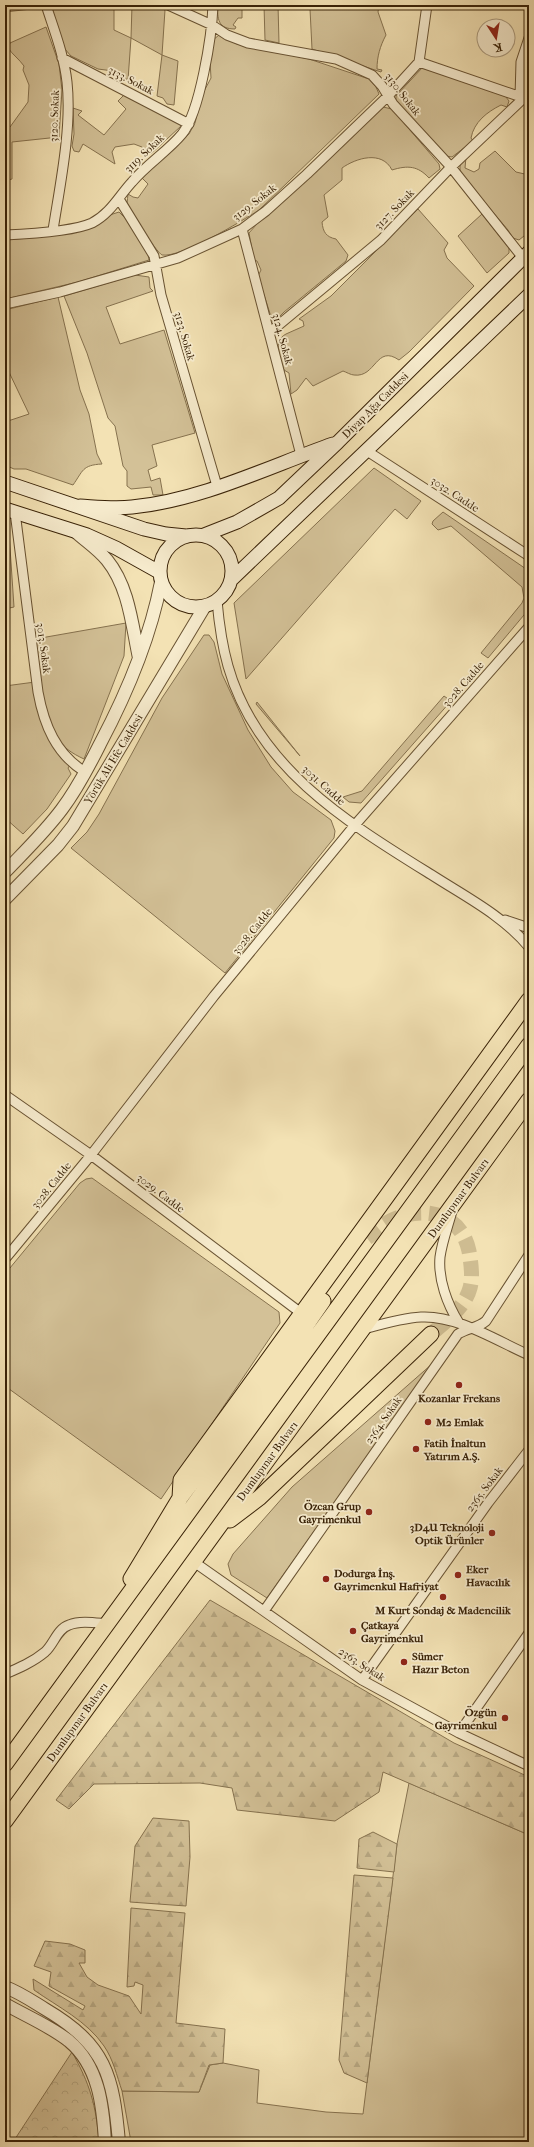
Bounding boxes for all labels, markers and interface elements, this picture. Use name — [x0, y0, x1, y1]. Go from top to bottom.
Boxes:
north arrow — [476, 18, 516, 58]
text: K — [492, 40, 503, 55]
street label: 3133. Sokak — [106, 63, 156, 98]
street label: 3130. Sokak — [382, 70, 424, 119]
street label: 3120. Sokak — [47, 89, 62, 142]
street label: 3119. Sokak — [122, 131, 167, 175]
street label: 3129. Sokak — [230, 181, 279, 223]
street label: 3127. Sokak — [372, 186, 417, 232]
street label: 3123. Sokak — [171, 310, 198, 363]
street label: 3124. Sokak — [269, 312, 296, 367]
street label: Diyap Ağa Caddesi — [340, 369, 412, 441]
street label: 3032. Cadde — [428, 474, 482, 515]
street label: 3013. Sokak — [34, 622, 54, 675]
street label: 3028. Cadde — [440, 658, 487, 710]
street label: Yörük Ali Efe Caddesi — [81, 711, 146, 807]
street label: 3031. Cadde — [299, 763, 348, 808]
street label: 3028. Cadde — [230, 905, 275, 957]
street label: Dumlupınar Bulvarı — [425, 1155, 492, 1241]
street label: 3028. Cadde — [29, 1159, 74, 1211]
street label: 3029. Cadde — [134, 1171, 188, 1216]
marker: Kozanlar Frekans — [454, 1380, 464, 1390]
place label: Kozanlar Frekans — [418, 1392, 500, 1405]
street label: 2364. Sokak — [362, 1394, 405, 1447]
place label: M2 Emlak — [435, 1416, 484, 1429]
marker: M2 Emlak — [423, 1417, 433, 1427]
street label: Dumlupınar Bulvarı — [234, 1418, 301, 1504]
place label: Fatih İnaltun Yatırım A.Ş. — [423, 1437, 487, 1463]
marker: Fatih İnaltun Yatırım A.Ş. — [411, 1444, 421, 1454]
street label: 2365. Sokak — [463, 1464, 506, 1514]
place label: Özcan Grup Gayrimenkul — [299, 1499, 362, 1526]
marker: Özcan Grup Gayrimenkul — [364, 1507, 374, 1517]
place label: 3D4U Teknoloji Optik Ürünler — [410, 1521, 485, 1547]
marker: 3D4U Teknoloji Optik Ürünler — [487, 1528, 497, 1538]
place label: Eker Havacılık — [466, 1563, 510, 1589]
place label: Dodurga İnş. Gayrimenkul Hafriyat — [333, 1567, 440, 1593]
marker: Eker Havacılık — [453, 1570, 463, 1580]
marker: Dodurga İnş. Gayrimenkul Hafriyat — [321, 1574, 331, 1584]
marker: M Kurt Sondaj & Madencilik — [438, 1592, 448, 1602]
place label: M Kurt Sondaj & Madencilik — [374, 1604, 511, 1617]
place label: Çatkaya Gayrimenkul — [361, 1619, 424, 1645]
marker: Çatkaya Gayrimenkul — [348, 1626, 358, 1636]
street label: 2363. Sokak — [336, 1645, 388, 1684]
place label: Sümer Hazır Beton — [412, 1650, 470, 1676]
marker: Sümer Hazır Beton — [399, 1657, 409, 1667]
street label: Dumlupınar Bulvarı — [44, 1679, 111, 1765]
place label: Özgün Gayrimenkul — [435, 1705, 498, 1732]
marker: Özgün Gayrimenkul — [500, 1713, 510, 1723]

